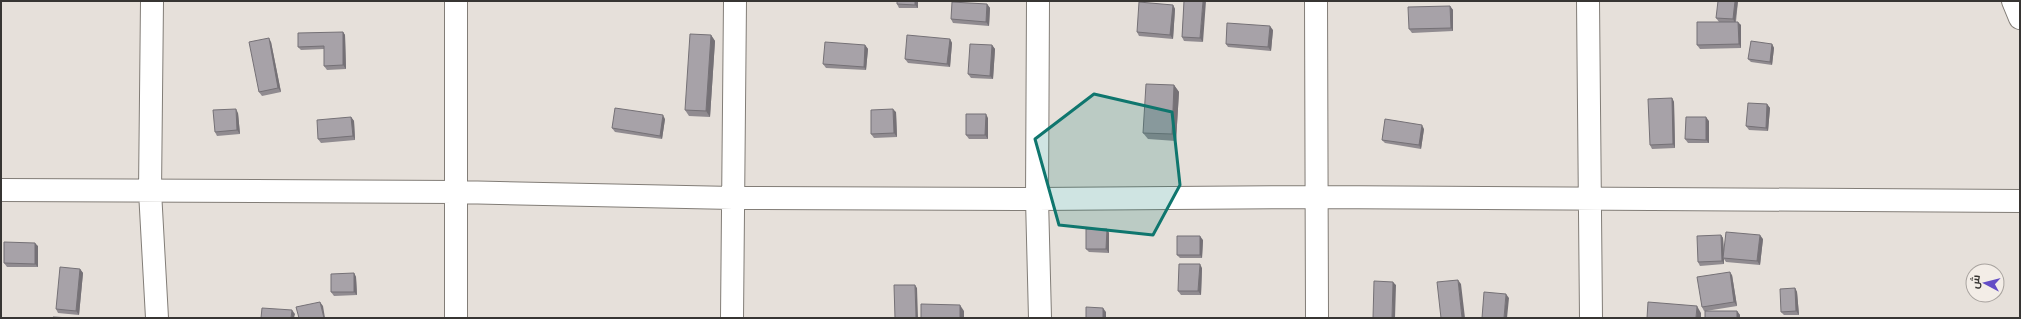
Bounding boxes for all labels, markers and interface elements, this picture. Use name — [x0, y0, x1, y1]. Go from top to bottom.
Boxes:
north arrow — [1965, 263, 2005, 303]
text: ش — [1968, 274, 1983, 290]

